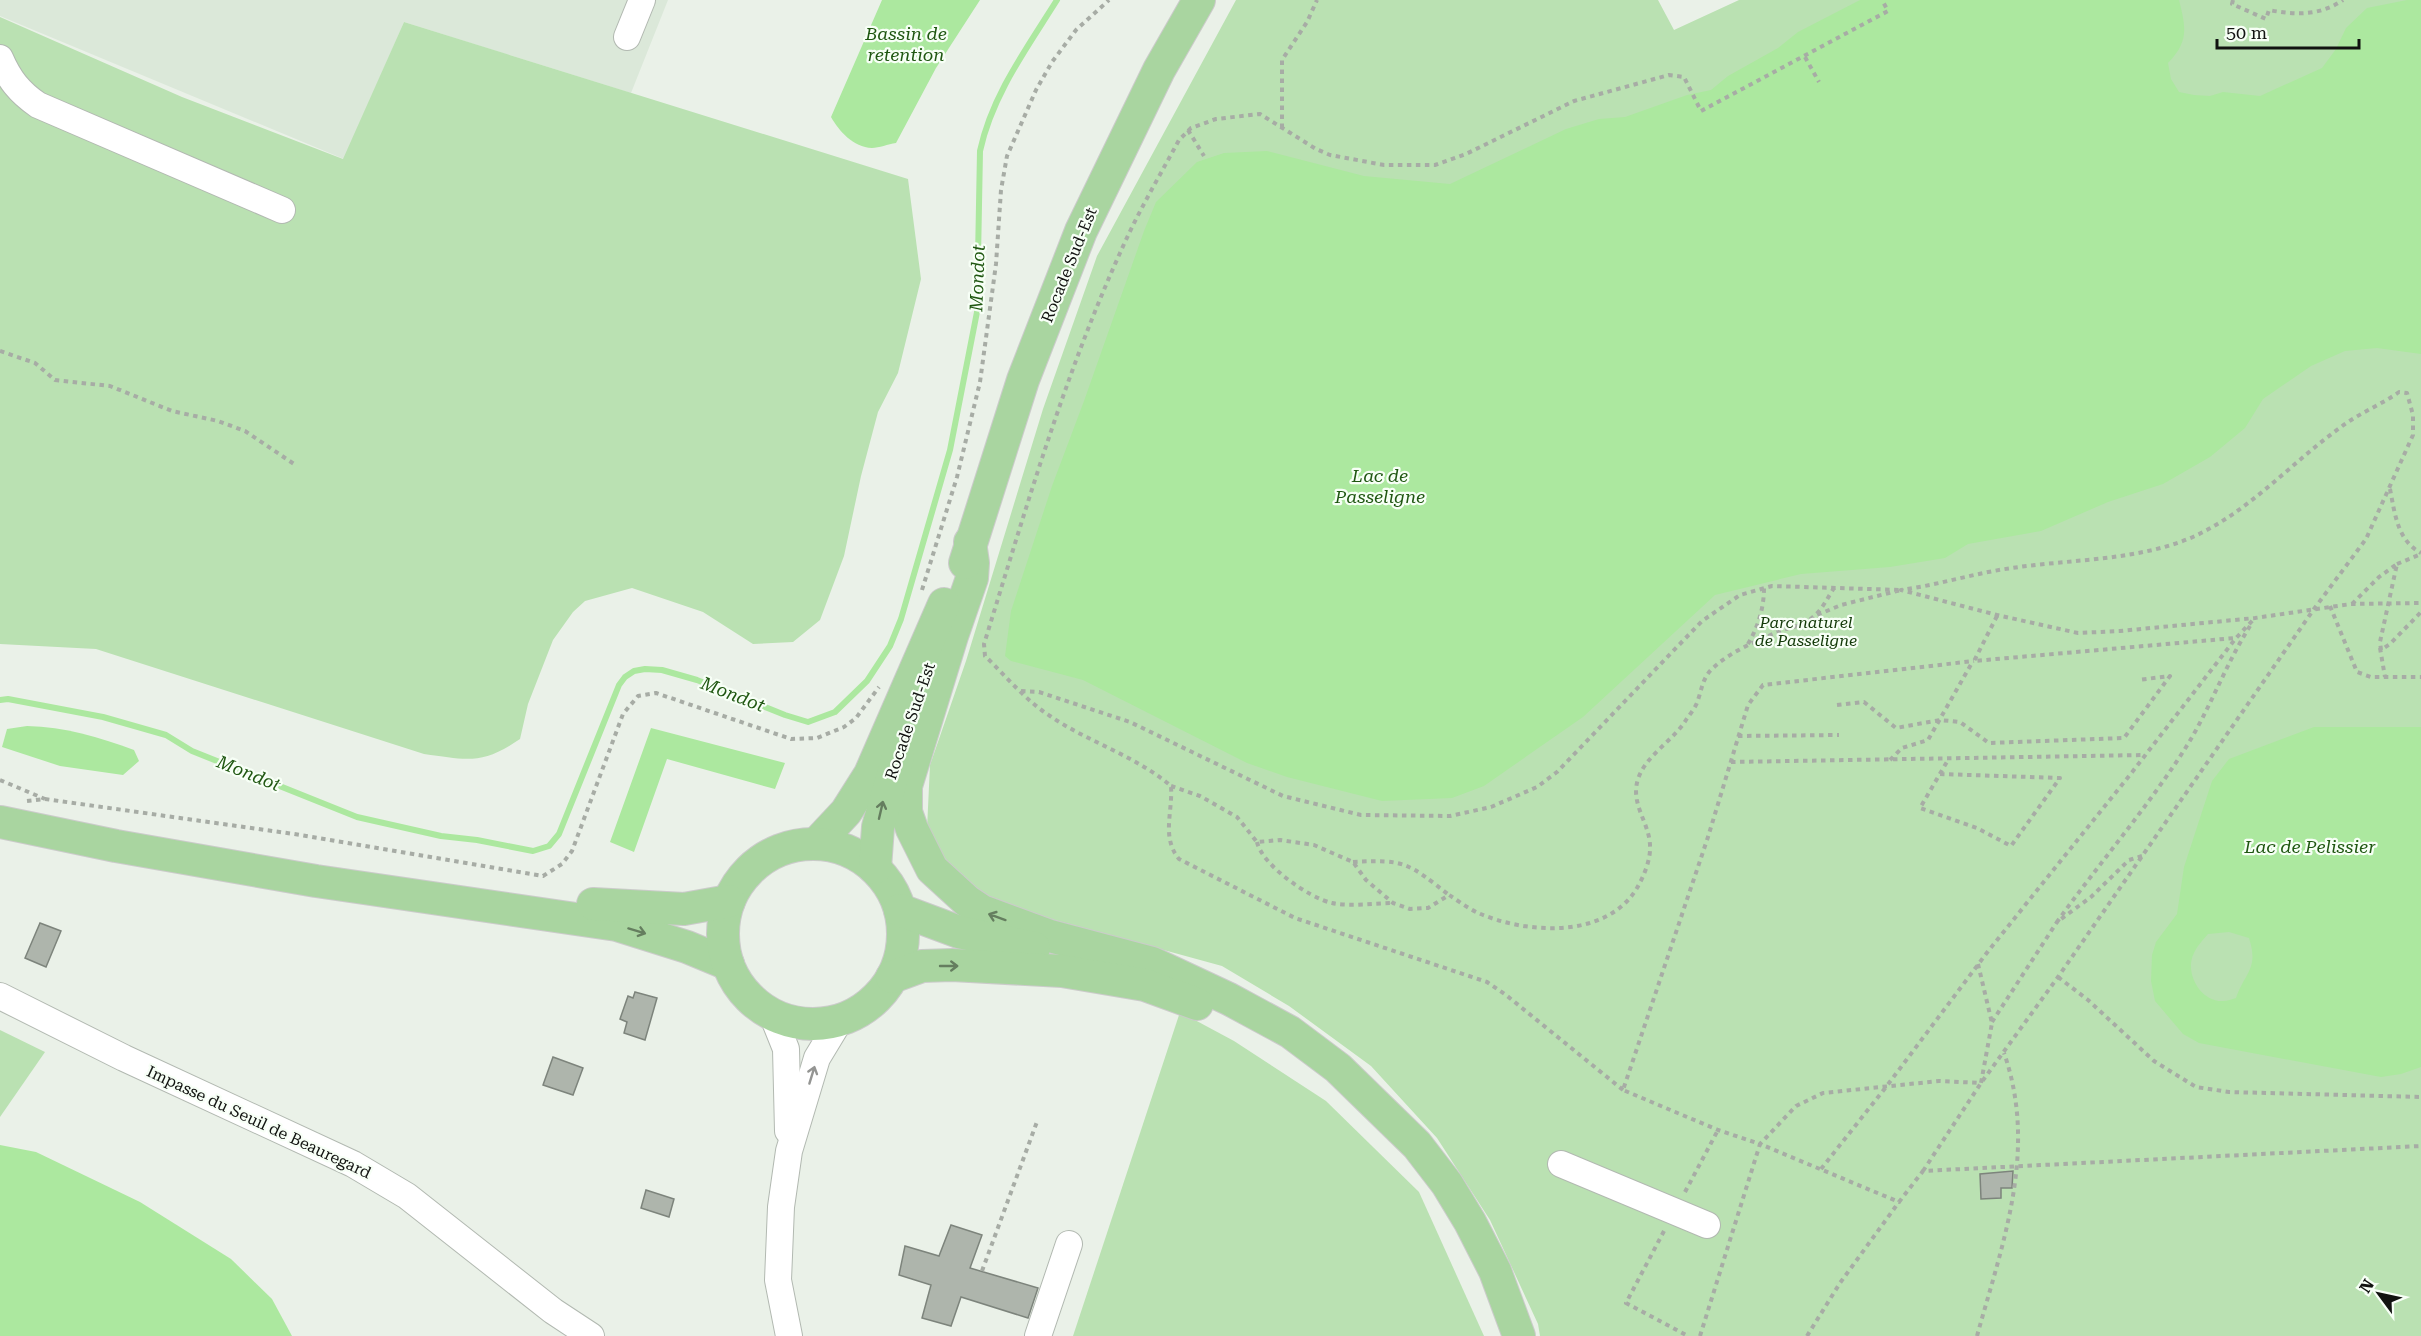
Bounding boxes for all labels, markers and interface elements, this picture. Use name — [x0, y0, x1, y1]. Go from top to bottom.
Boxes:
scale bar — [2217, 12, 2360, 50]
text: 50 m — [2226, 22, 2267, 43]
water label: Bassin de retention — [864, 23, 947, 65]
street label: Rocade Sud-Est — [1037, 205, 1101, 325]
water label: Mondot — [965, 244, 989, 313]
water label: Lac de Passeligne — [1334, 465, 1425, 507]
park label: Parc naturel de Passeligne — [1755, 613, 1857, 650]
street label: Rocade Sud-Est — [881, 660, 939, 782]
water label: Mondot — [697, 672, 768, 716]
water label: Mondot — [213, 750, 284, 795]
one-way arrow — [876, 801, 888, 820]
water label: Lac de Pelissier — [2243, 836, 2376, 857]
one-way arrow — [988, 910, 1007, 921]
one-way arrow — [627, 926, 646, 937]
one-way arrow — [938, 960, 958, 972]
street label: Impasse du Seuil de Beauregard — [144, 1062, 374, 1182]
one-way arrow — [807, 1066, 818, 1085]
north arrow — [2349, 1264, 2409, 1324]
text: N — [2356, 1276, 2378, 1296]

